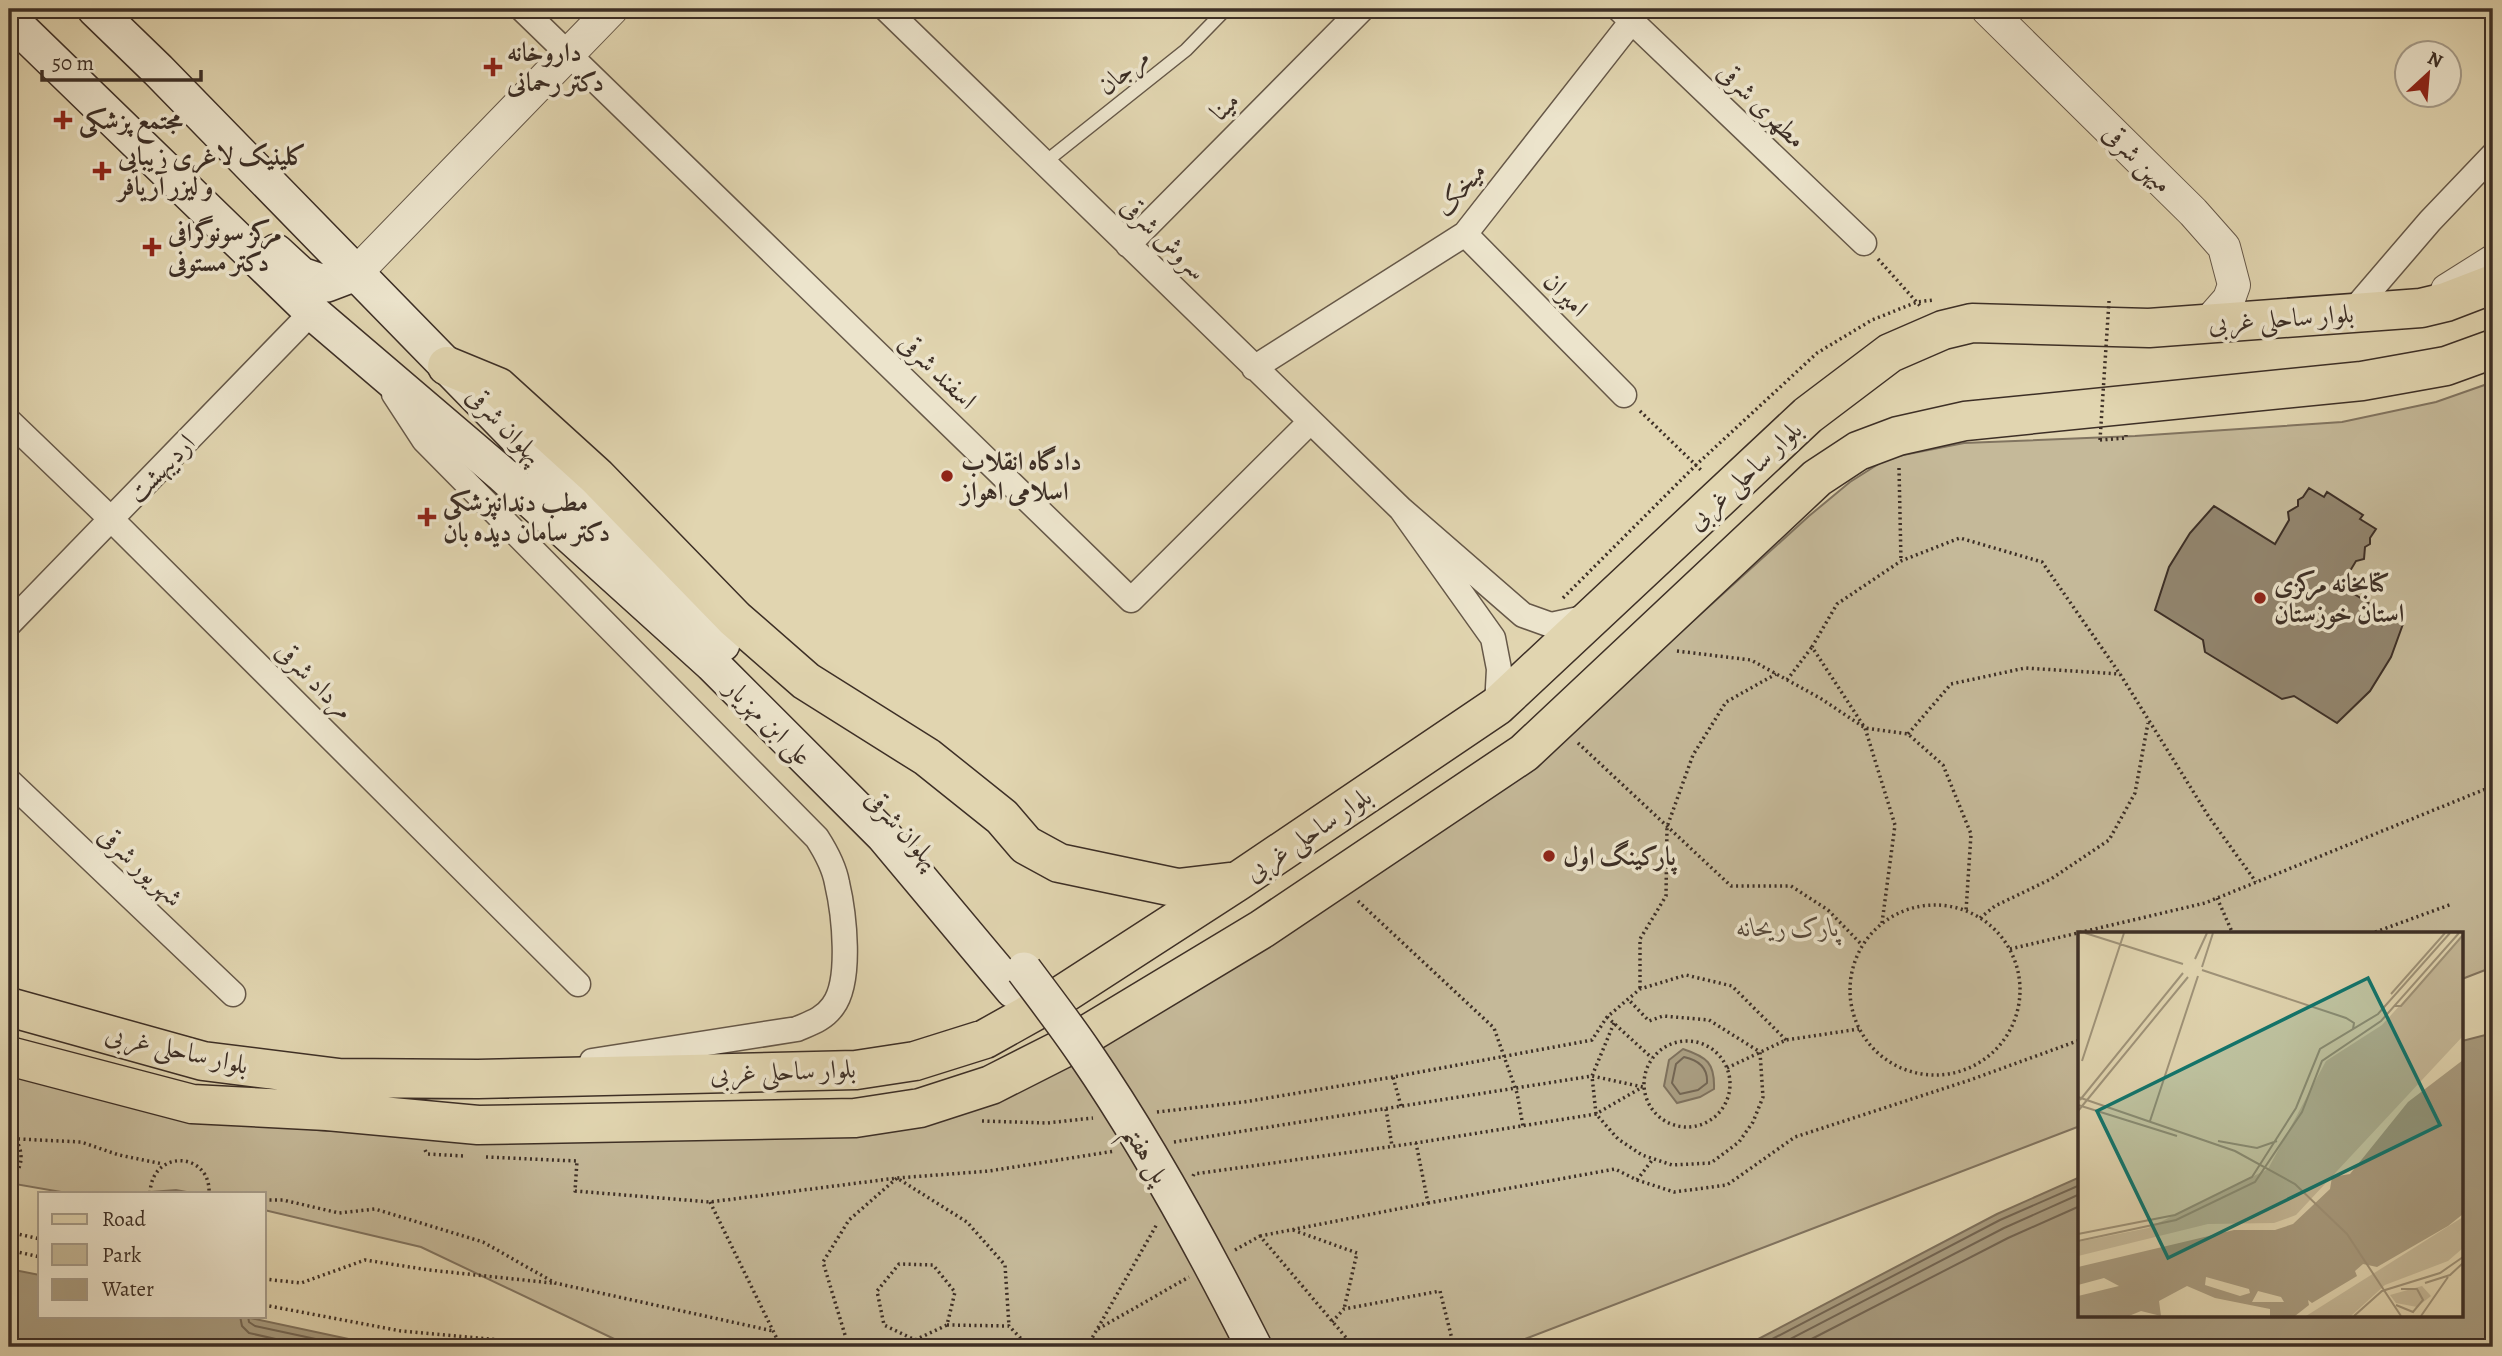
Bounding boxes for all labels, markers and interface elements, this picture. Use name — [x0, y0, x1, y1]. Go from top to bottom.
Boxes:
place label: داروخانه دکتر رحمانی — [506, 35, 604, 100]
scale bar — [42, 38, 201, 82]
north arrow — [2394, 38, 2464, 108]
street label: مرجان — [1090, 40, 1157, 103]
text: N — [2423, 45, 2447, 74]
text: 50 m — [52, 49, 94, 77]
street label: مطهری شرقی — [1710, 54, 1814, 156]
marker: داروخانه دکتر رحمانی — [485, 59, 501, 75]
street label: مینا — [1202, 84, 1247, 129]
place label: مجتمع پزشکی — [79, 103, 184, 144]
marker: مجتمع پزشکی — [53, 110, 73, 130]
street label: میهن شرقی — [2095, 116, 2180, 201]
place label: کلینیک لاغری زیبایی و لیزر آریافر — [115, 139, 307, 204]
street label: میخک — [1427, 155, 1494, 224]
marker: کلینیک لاغری زیبایی و لیزر آریافر — [92, 161, 112, 181]
street label: سروش شرقی — [1113, 189, 1214, 288]
place label: مرکز سونوگرافی دکتر مستوفی — [167, 215, 282, 280]
marker: مرکز سونوگرافی دکتر مستوفی — [142, 237, 162, 257]
street label: امیران — [1535, 264, 1596, 325]
street label: بلوار ساحلی غربی — [2207, 296, 2355, 342]
street label: اسفند شرقی — [891, 325, 984, 417]
street label: پهلوان شرقی — [459, 379, 551, 472]
street label: بلوار ساحلی غربی — [1679, 413, 1810, 539]
street label: اردیبهشت — [120, 426, 203, 511]
place label: دادگاه انقلاب اسلامی اهواز — [958, 444, 1082, 509]
marker: دادگاه انقلاب اسلامی اهواز — [939, 468, 955, 484]
place label: مطب دندانپزشکی دکتر سامان دیده بان — [443, 485, 610, 550]
marker: مطب دندانپزشکی دکتر سامان دیده بان — [417, 507, 437, 527]
place label: کتابخانه مرکزی استان خوزستان — [2274, 566, 2404, 631]
marker: کتابخانه مرکزی استان خوزستان — [2252, 590, 2268, 606]
street label: مرداد شرقی — [268, 634, 361, 727]
street label: علی ابن مهزیار — [715, 669, 820, 774]
street label: بلوار ساحلی غربی — [1238, 779, 1379, 891]
street label: پهلوان شرقی — [857, 782, 948, 877]
street label: شهریور شرقی — [91, 818, 191, 915]
place label: پارکینگ اول — [1563, 839, 1678, 875]
marker: پارکینگ اول — [1541, 848, 1557, 864]
park label: پارک ریحانه — [1736, 910, 1842, 946]
inset map — [2078, 932, 2464, 1318]
street label: بلوار ساحلی غربی — [102, 1016, 252, 1084]
street label: بلوار ساحلی غربی — [709, 1051, 857, 1093]
street label: پل هفتم — [1108, 1118, 1179, 1195]
legend — [38, 1192, 266, 1318]
text: Road — [102, 1205, 146, 1233]
text: Park — [102, 1241, 142, 1269]
text: Water — [101, 1275, 154, 1303]

